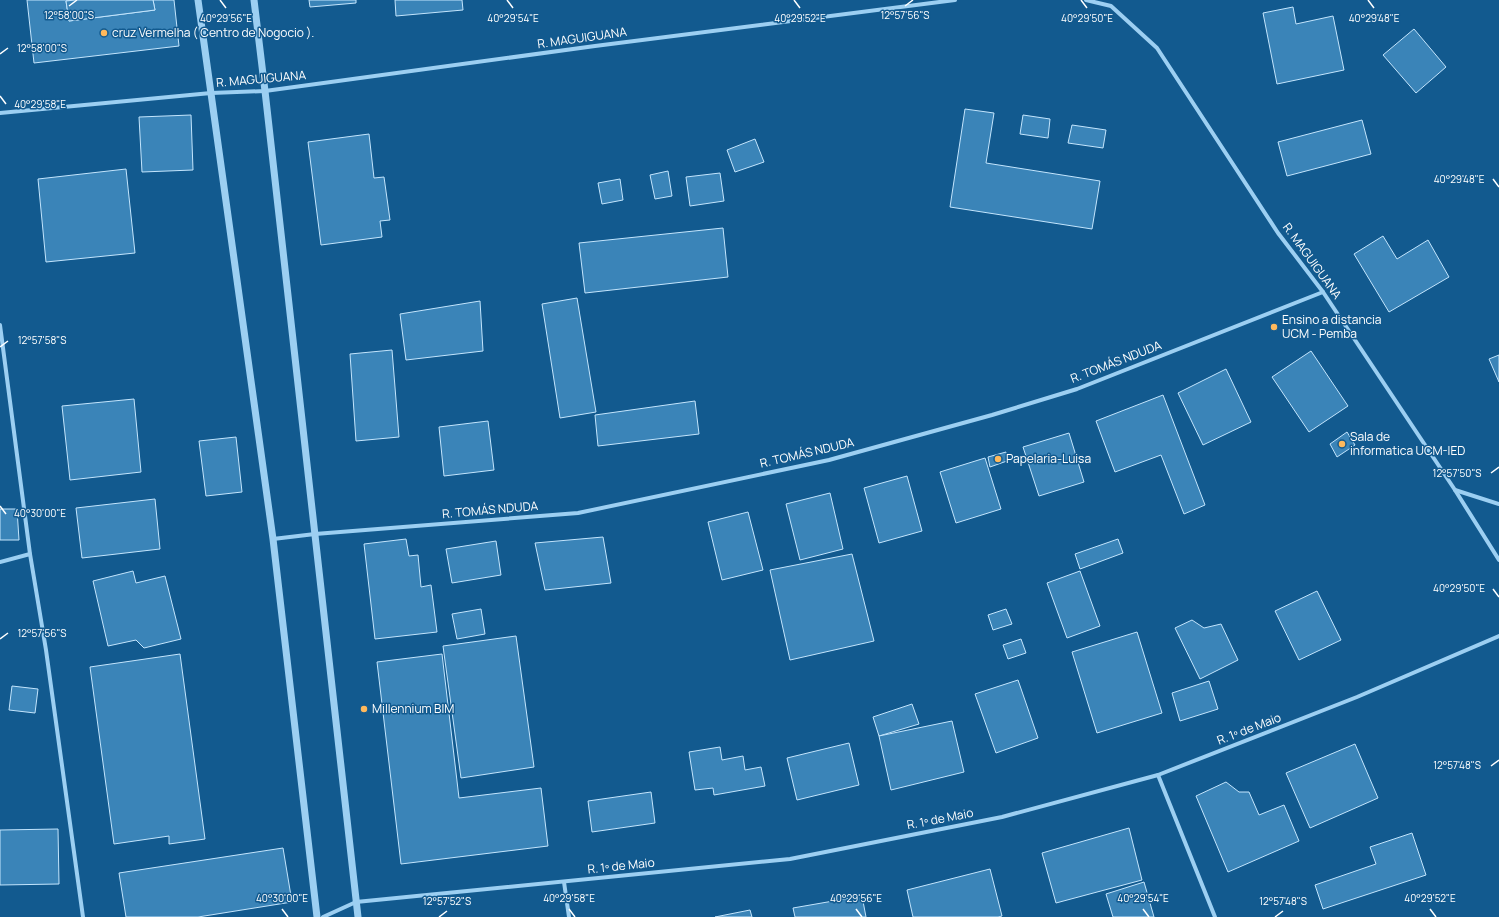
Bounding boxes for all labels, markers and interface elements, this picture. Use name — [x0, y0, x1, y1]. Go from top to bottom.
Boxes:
text: 12°58'00"S — [44, 8, 94, 22]
text: 12°57'56"S — [880, 8, 930, 22]
text: 40°29'56"E — [200, 11, 252, 25]
text: 40°29'54"E — [487, 11, 539, 25]
text: 40°29'52"E — [774, 11, 826, 25]
text: 40°29'50"E — [1061, 11, 1113, 25]
text: 40°29'48"E — [1349, 11, 1400, 25]
street label: R. MAGUIGUANA — [536, 23, 628, 52]
place label: cruz Vermelha ( Centro de Nogocio ). — [112, 24, 314, 41]
marker: cruz Vermelha ( Centro de Nogocio ). — [99, 28, 109, 38]
text: 12°58'00"S — [17, 41, 67, 55]
street label: R. MAGUIGUANA — [215, 66, 307, 91]
text: 40°29'58"E — [14, 97, 66, 111]
text: 40°29'48"E — [1434, 172, 1485, 186]
street label: R. MAGUIGUANA — [1279, 219, 1346, 302]
place label: Ensino a distancia UCM - Pemba — [1282, 311, 1381, 342]
marker: Ensino a distancia UCM - Pemba — [1269, 322, 1279, 332]
text: 12°57'58"S — [18, 333, 66, 347]
street label: R. TOMÁS NDUDA — [1068, 336, 1164, 387]
place label: Sala de informatica UCM-IED — [1350, 428, 1465, 459]
street label: R. TOMÁS NDUDA — [758, 433, 856, 472]
marker: Sala de informatica UCM-IED — [1337, 439, 1347, 449]
place label: Papelaria-Luisa — [1006, 450, 1091, 467]
marker: Papelaria-Luisa — [993, 454, 1003, 464]
text: 12°57'50"S — [1433, 466, 1482, 480]
street label: R. TOMÁS NDUDA — [441, 497, 539, 522]
text: 40°30'00"E — [14, 506, 66, 520]
text: 40°29'50"E — [1433, 581, 1485, 595]
text: 12°57'56"S — [17, 626, 67, 640]
place label: Millennium BIM — [372, 700, 454, 717]
marker: Millennium BIM — [359, 704, 369, 714]
street label: R. 1º de Maio — [1214, 709, 1283, 749]
text: 12°57'48"S — [1433, 758, 1481, 772]
street label: R. 1º de Maio — [905, 804, 975, 833]
street label: R. 1º de Maio — [587, 854, 655, 877]
text: 40°30'00"E — [256, 891, 308, 905]
text: 40°29'58"E — [543, 891, 595, 905]
text: 40°29'56"E — [830, 891, 882, 905]
text: 40°29'54"E — [1117, 891, 1169, 905]
text: 40°29'52"E — [1404, 891, 1456, 905]
text: 12°57'52"S — [423, 894, 471, 908]
text: 12°57'48"S — [1259, 894, 1307, 908]

